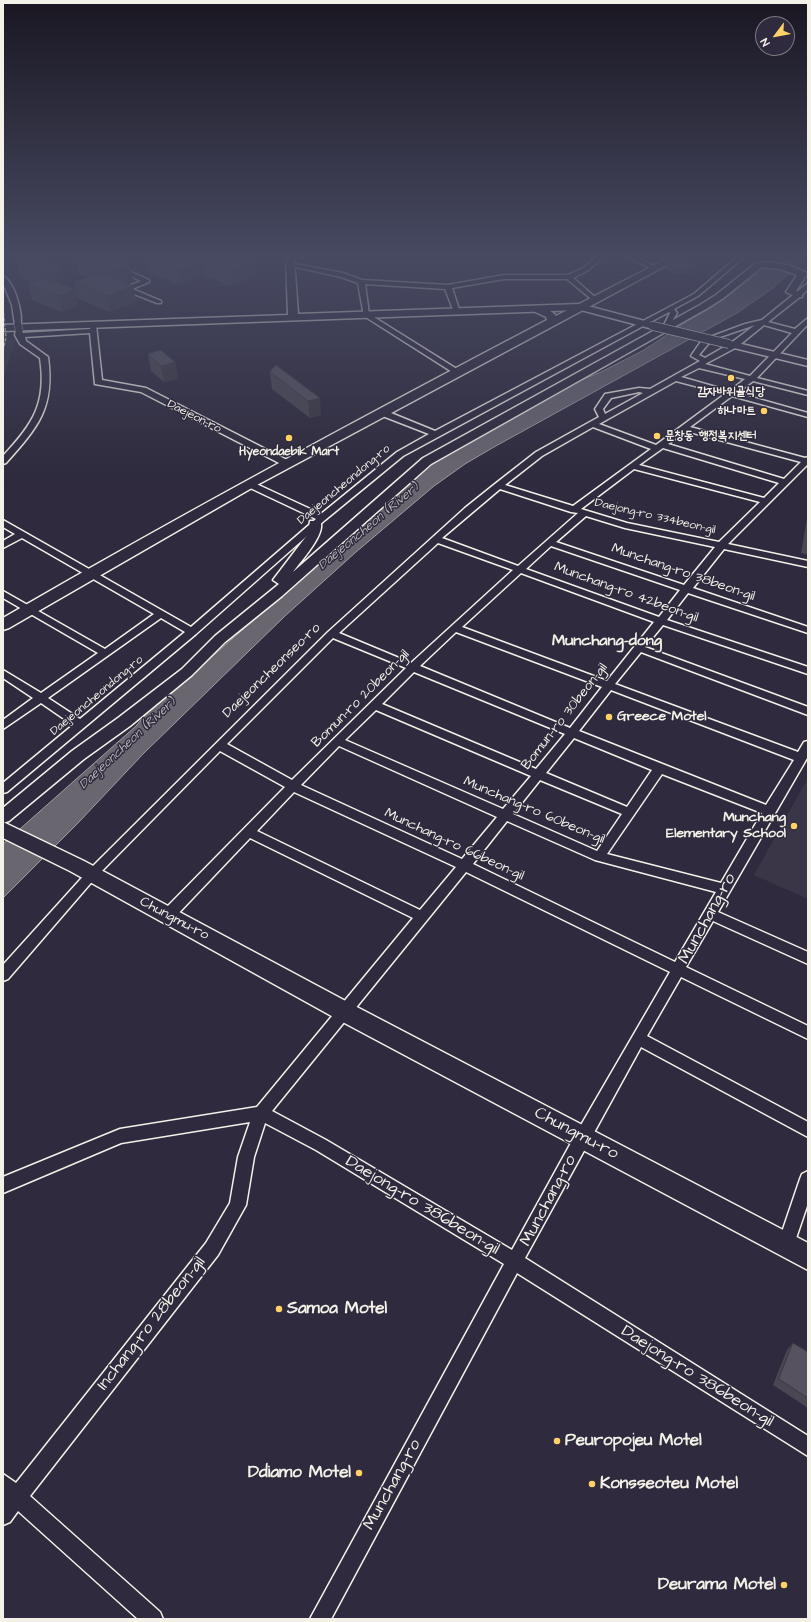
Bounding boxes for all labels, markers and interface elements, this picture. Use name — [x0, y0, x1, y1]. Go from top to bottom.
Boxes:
north arrow — [755, 16, 795, 56]
text: N — [757, 35, 773, 49]
marker: 감자바위골식당 — [726, 373, 736, 383]
place label: 감자바위골식당 — [697, 385, 765, 399]
street label: Daejeon-ro — [165, 397, 223, 437]
place label: 하나마트 — [717, 404, 756, 418]
marker: 하나마트 — [759, 406, 769, 416]
place label: 문창동 행정복지센터 — [665, 429, 757, 443]
marker: 문창동 행정복지센터 — [652, 431, 662, 441]
marker: Hyeondaebik Mart — [284, 433, 294, 443]
street label: Daejeoncheondong-ro — [295, 442, 393, 528]
place label: Hyeondaebik Mart — [239, 445, 339, 459]
water label: Daejeoncheon (River) — [316, 480, 422, 574]
street label: Daejong-ro 334beon-gil — [593, 496, 717, 538]
street label: Munchang-ro 38beon-gil — [609, 541, 757, 605]
street label: Munchang-ro 42beon-gil — [552, 559, 700, 627]
street label: Daejeoncheonseo-ro — [220, 620, 324, 722]
district label: Munchang-dong — [552, 632, 662, 652]
street label: Bomun-ro 20beon-gil — [309, 647, 413, 751]
street label: Daejeoncheondong-ro — [48, 653, 146, 739]
street label: Bomun-ro 30beon-gil — [518, 660, 612, 774]
water label: Daejeoncheon (River) — [76, 695, 180, 793]
place label: Greece Motel — [617, 709, 706, 725]
marker: Greece Motel — [604, 712, 614, 722]
street label: Munchang-ro 60beon-gil — [461, 774, 607, 848]
street label: Munchang-ro 66beon-gil — [382, 805, 526, 885]
place label: Munchang Elementary School — [666, 810, 786, 842]
marker: Munchang Elementary School — [789, 821, 799, 831]
street label: Munchang-ro — [675, 870, 741, 968]
street label: Chungmu-ro — [136, 894, 212, 944]
street label: Chungmu-ro — [530, 1103, 622, 1165]
street label: Daejong-ro 386beon-gil — [341, 1152, 503, 1260]
street label: Munchang-ro — [516, 1152, 582, 1250]
street label: Inchang-ro 28beon-gil — [93, 1253, 211, 1395]
place label: Samoa Motel — [287, 1299, 387, 1319]
marker: Samoa Motel — [274, 1304, 284, 1314]
street label: Daejong-ro 386beon-gil — [617, 1322, 777, 1432]
place label: Peuropojeu Motel — [565, 1431, 702, 1451]
street label: Munchang-ro — [360, 1436, 426, 1534]
marker: Peuropojeu Motel — [552, 1436, 562, 1446]
place label: Ddiamo Motel — [248, 1463, 351, 1483]
marker: Ddiamo Motel — [354, 1468, 364, 1478]
place label: Konsseoteu Motel — [600, 1474, 738, 1494]
marker: Konsseoteu Motel — [587, 1479, 597, 1489]
place label: Deurama Motel — [658, 1575, 776, 1595]
marker: Deurama Motel — [779, 1580, 789, 1590]

